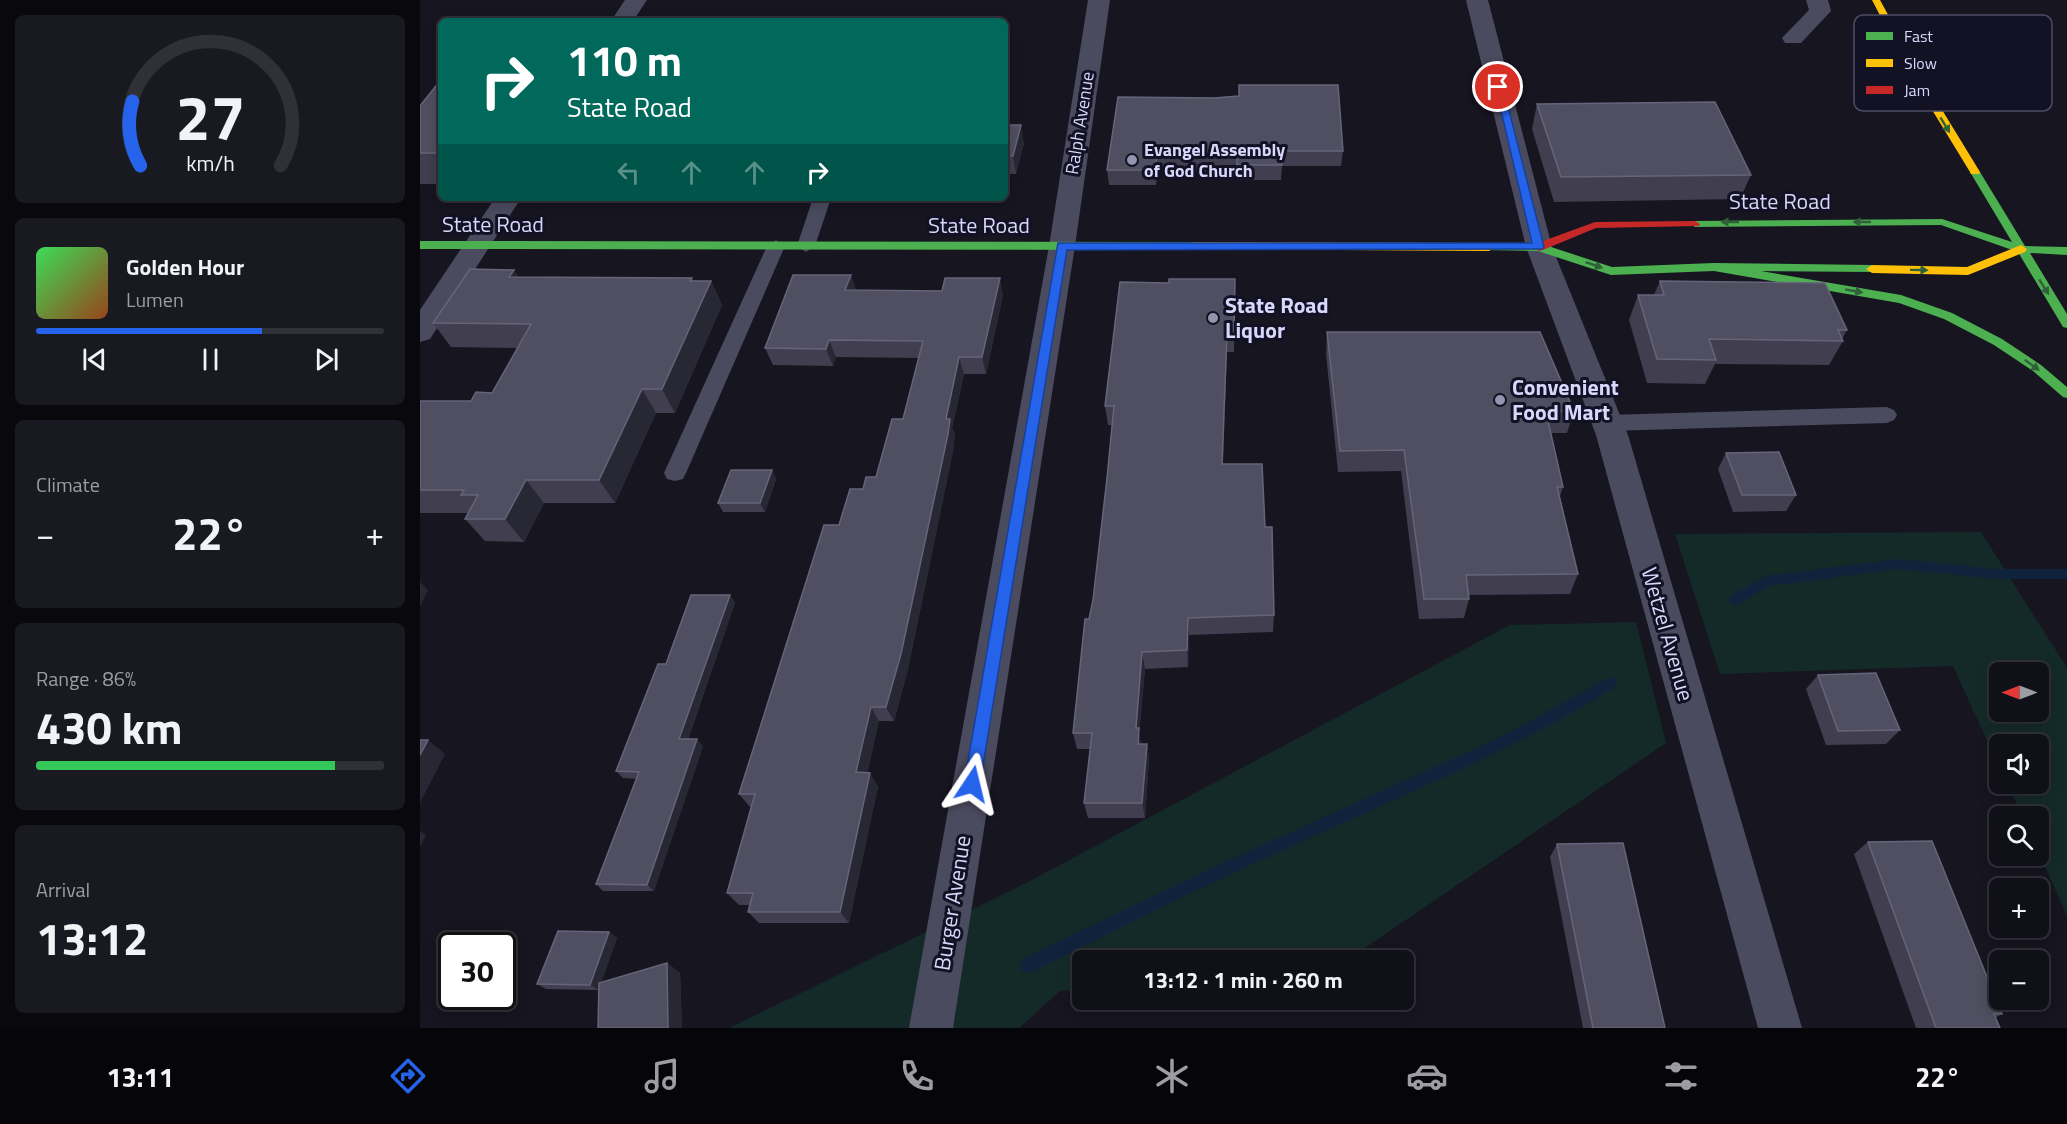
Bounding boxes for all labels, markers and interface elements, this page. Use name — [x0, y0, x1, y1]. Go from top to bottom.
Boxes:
legend — [1854, 15, 2052, 111]
text: Fast — [1904, 24, 1933, 48]
text: 110 m — [567, 28, 682, 92]
icon: right — [468, 42, 546, 120]
text: Slow — [1904, 51, 1937, 75]
pin — [1472, 61, 1523, 112]
text: 27 — [175, 69, 245, 164]
street label: Ralph Avenue — [1058, 70, 1101, 176]
icon: arrive — [1481, 70, 1514, 103]
text: Jam — [1904, 78, 1930, 102]
text: State Road — [567, 86, 692, 127]
one-way arrow — [1940, 117, 1951, 133]
place label: Evangel Assembly of God Church — [1144, 136, 1285, 184]
text: km/h — [186, 147, 234, 179]
marker: Evangel Assembly of God Church — [1125, 153, 1139, 167]
icon: left — [612, 156, 645, 189]
icon: ahead — [675, 156, 708, 189]
icon: ahead — [738, 156, 771, 189]
icon: right — [801, 156, 834, 189]
street label: State Road — [1729, 184, 1831, 218]
street label: State Road — [442, 207, 544, 241]
street label: State Road — [928, 208, 1030, 242]
one-way arrow — [1720, 217, 1739, 227]
one-way arrow — [1852, 217, 1871, 227]
text: Golden Hour — [126, 250, 244, 284]
one-way arrow — [1585, 261, 1603, 271]
one-way arrow — [1910, 265, 1929, 275]
one-way arrow — [2038, 279, 2049, 295]
text: Lumen — [126, 284, 184, 315]
one-way arrow — [1845, 287, 1864, 296]
place label: State Road Liquor — [1225, 288, 1329, 347]
marker: State Road Liquor — [1206, 311, 1220, 325]
icon: previous — [78, 343, 111, 376]
icon: pause — [194, 343, 227, 376]
icon: next — [310, 343, 343, 376]
one-way arrow — [2025, 359, 2040, 371]
place label: Convenient Food Mart — [1512, 370, 1619, 429]
marker: Convenient Food Mart — [1493, 393, 1507, 407]
text: Climate — [36, 469, 100, 500]
text: 22° — [172, 499, 248, 567]
text: − — [36, 509, 54, 559]
text: + — [366, 509, 384, 559]
street label: Wetzel Avenue — [1633, 563, 1703, 705]
north arrow — [1989, 662, 2049, 722]
map controls — [1989, 662, 2049, 1010]
text: Range · 86% — [36, 663, 136, 694]
text: 430 km — [36, 693, 182, 761]
button: sound — [1989, 734, 2049, 794]
position arrow — [940, 752, 1004, 816]
button: search — [1989, 806, 2049, 866]
street label: Burger Avenue — [925, 833, 979, 973]
text: Arrival — [36, 874, 90, 905]
button: + — [1989, 878, 2049, 938]
text: 13:12 — [36, 904, 148, 972]
speed limit sign: 30 — [438, 932, 516, 1010]
button: − — [1989, 950, 2049, 1010]
text: 13:12 · 1 min · 260 m — [1143, 963, 1343, 997]
icon: directions — [387, 1055, 429, 1097]
icon: music — [641, 1055, 683, 1097]
icon: phone — [896, 1055, 938, 1097]
icon: climate — [1151, 1055, 1193, 1097]
icon: car — [1406, 1055, 1448, 1097]
icon: filters — [1660, 1055, 1702, 1097]
text: 13:11 — [106, 1056, 174, 1097]
text: 22° — [1915, 1056, 1961, 1097]

